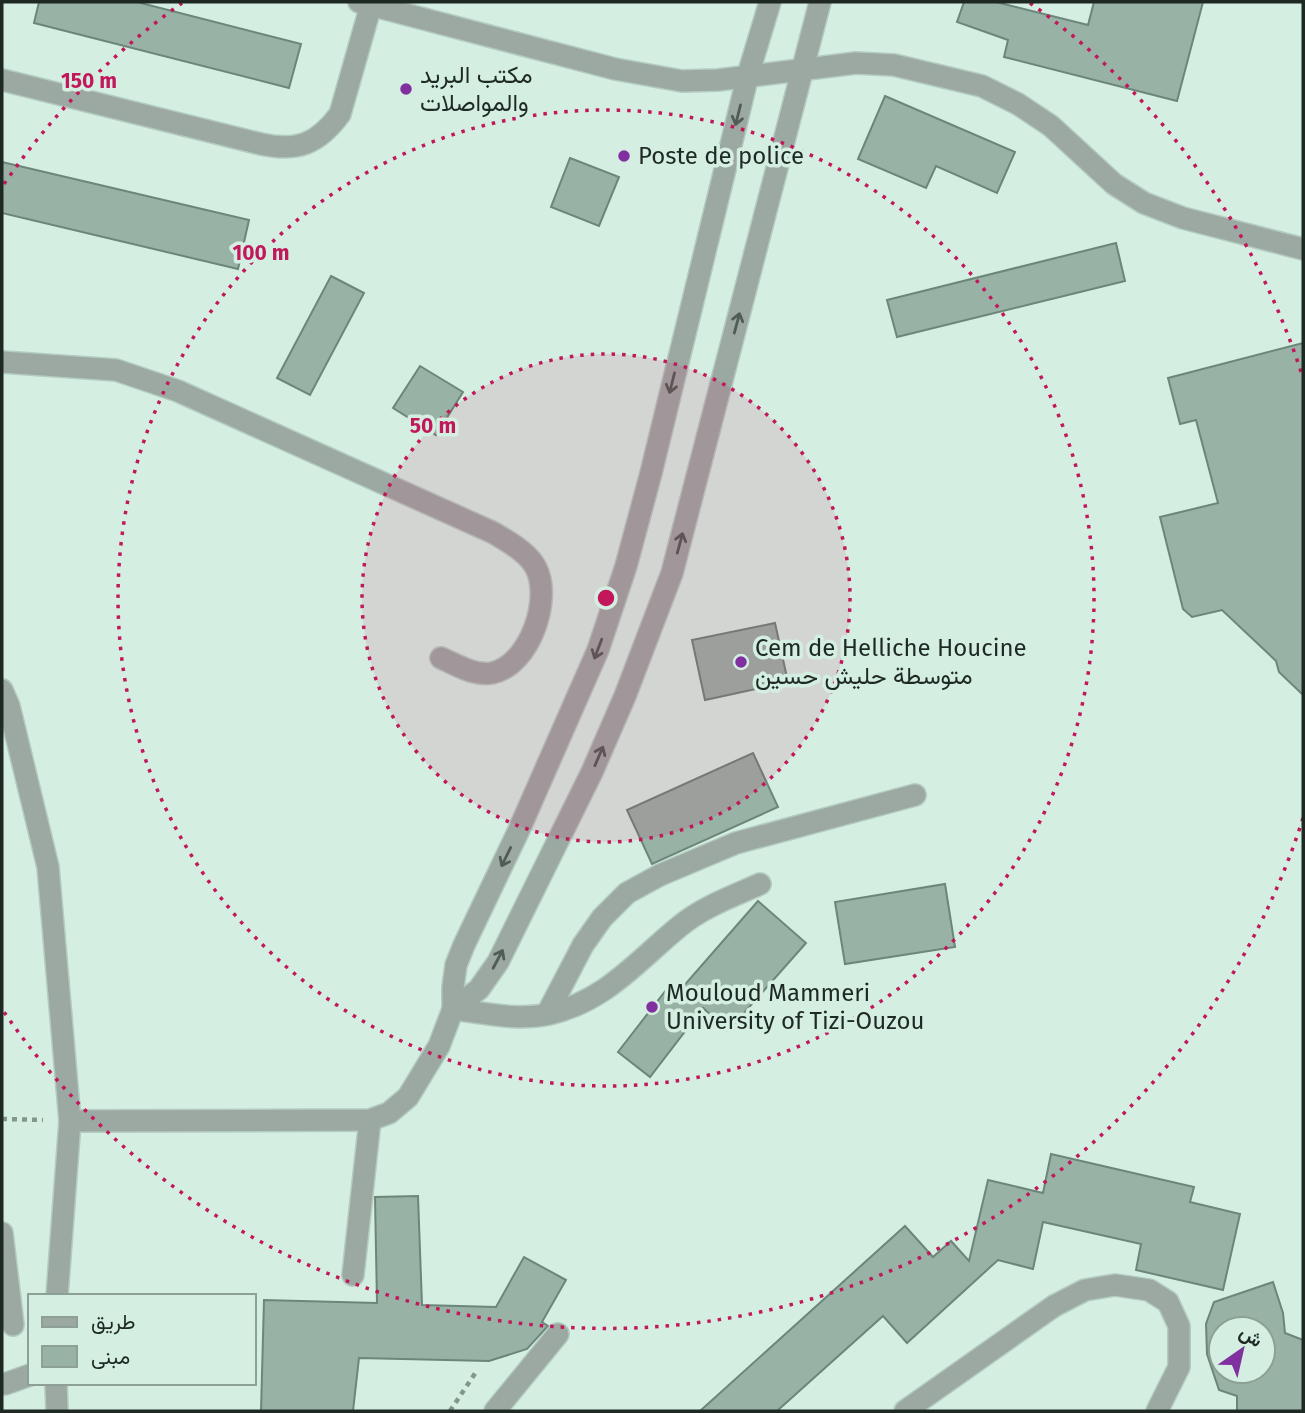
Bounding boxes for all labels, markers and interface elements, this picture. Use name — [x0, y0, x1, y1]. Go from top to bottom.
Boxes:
place label: مكتب البريد والمواصلات — [420, 61, 533, 118]
text: 150 m — [61, 68, 117, 94]
marker: مكتب البريد والمواصلات — [398, 81, 414, 97]
one-way arrow — [731, 103, 744, 125]
place label: Poste de police — [638, 142, 804, 170]
marker: Poste de police — [616, 148, 632, 164]
text: 100 m — [232, 240, 290, 266]
one-way arrow — [731, 312, 744, 335]
one-way arrow — [665, 371, 679, 394]
text: 50 m — [410, 413, 456, 439]
one-way arrow — [674, 532, 687, 554]
centre of rings — [594, 586, 618, 610]
place label: Cem de Helliche Houcine متوسطة حليش حسين — [755, 634, 1027, 691]
one-way arrow — [591, 638, 603, 660]
marker: Cem de Helliche Houcine متوسطة حليش حسين — [733, 654, 749, 670]
one-way arrow — [593, 745, 606, 767]
one-way arrow — [499, 846, 512, 867]
one-way arrow — [491, 950, 505, 970]
place label: Mouloud Mammeri University of Tizi-Ouzou — [666, 979, 925, 1035]
marker: Mouloud Mammeri University of Tizi-Ouzou — [644, 999, 660, 1015]
legend — [28, 1294, 256, 1385]
text: طريق — [91, 1309, 136, 1335]
north arrow — [1207, 1315, 1277, 1385]
text: ش — [1235, 1320, 1267, 1352]
text: مبنى — [91, 1344, 130, 1370]

